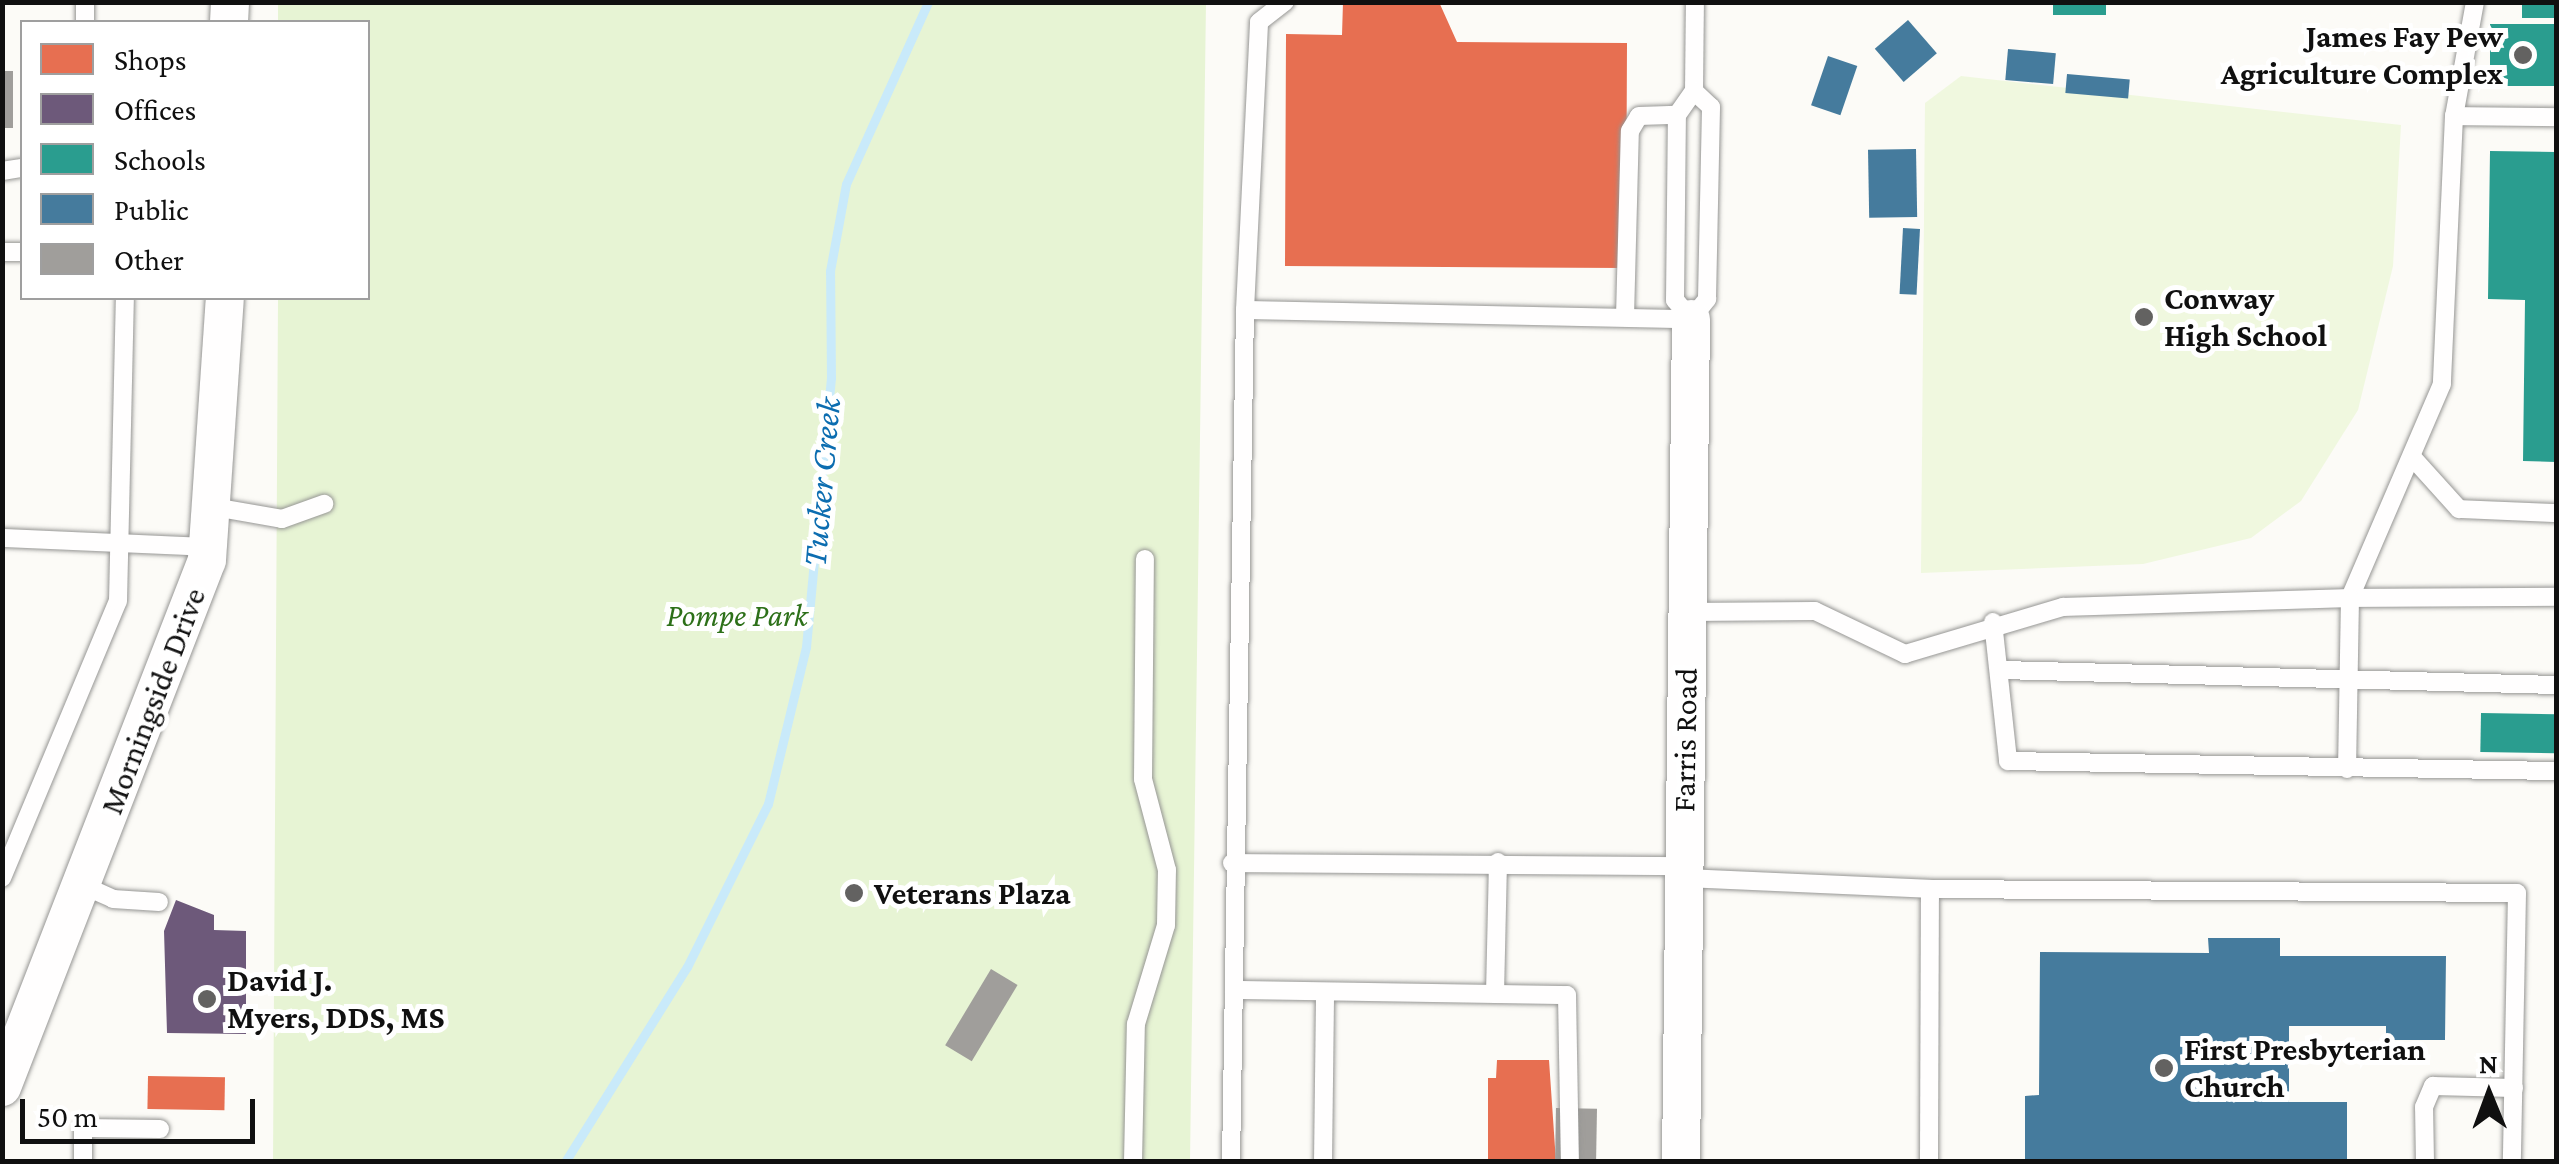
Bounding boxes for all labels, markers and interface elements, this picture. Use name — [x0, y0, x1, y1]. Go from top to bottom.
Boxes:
place label: James Fay Pew Agriculture Complex — [2221, 18, 2503, 93]
legend — [20, 20, 370, 300]
text: Shops — [114, 43, 187, 76]
marker: James Fay Pew Agriculture Complex — [2512, 44, 2534, 66]
text: Offices — [114, 93, 196, 126]
text: Schools — [114, 143, 206, 176]
text: Public — [114, 193, 189, 226]
text: Other — [114, 243, 184, 276]
place label: Conway High School — [2164, 280, 2327, 355]
marker: Conway High School — [2133, 306, 2155, 328]
water label: Tucker Creek — [794, 396, 850, 568]
street label: Morningside Drive — [92, 582, 214, 820]
park label: Pompe Park — [666, 596, 808, 634]
street label: Farris Road — [1665, 667, 1705, 813]
place label: Veterans Plaza — [874, 874, 1071, 912]
marker: Veterans Plaza — [843, 882, 865, 904]
place label: David J. Myers, DDS, MS — [227, 962, 444, 1037]
marker: David J. Myers, DDS, MS — [196, 988, 218, 1010]
place label: First Presbyterian Church — [2184, 1031, 2426, 1106]
north arrow — [2439, 1044, 2539, 1144]
text: N — [2479, 1048, 2498, 1079]
marker: First Presbyterian Church — [2153, 1057, 2175, 1079]
scale bar — [25, 1079, 260, 1141]
text: 50 m — [37, 1100, 98, 1133]

